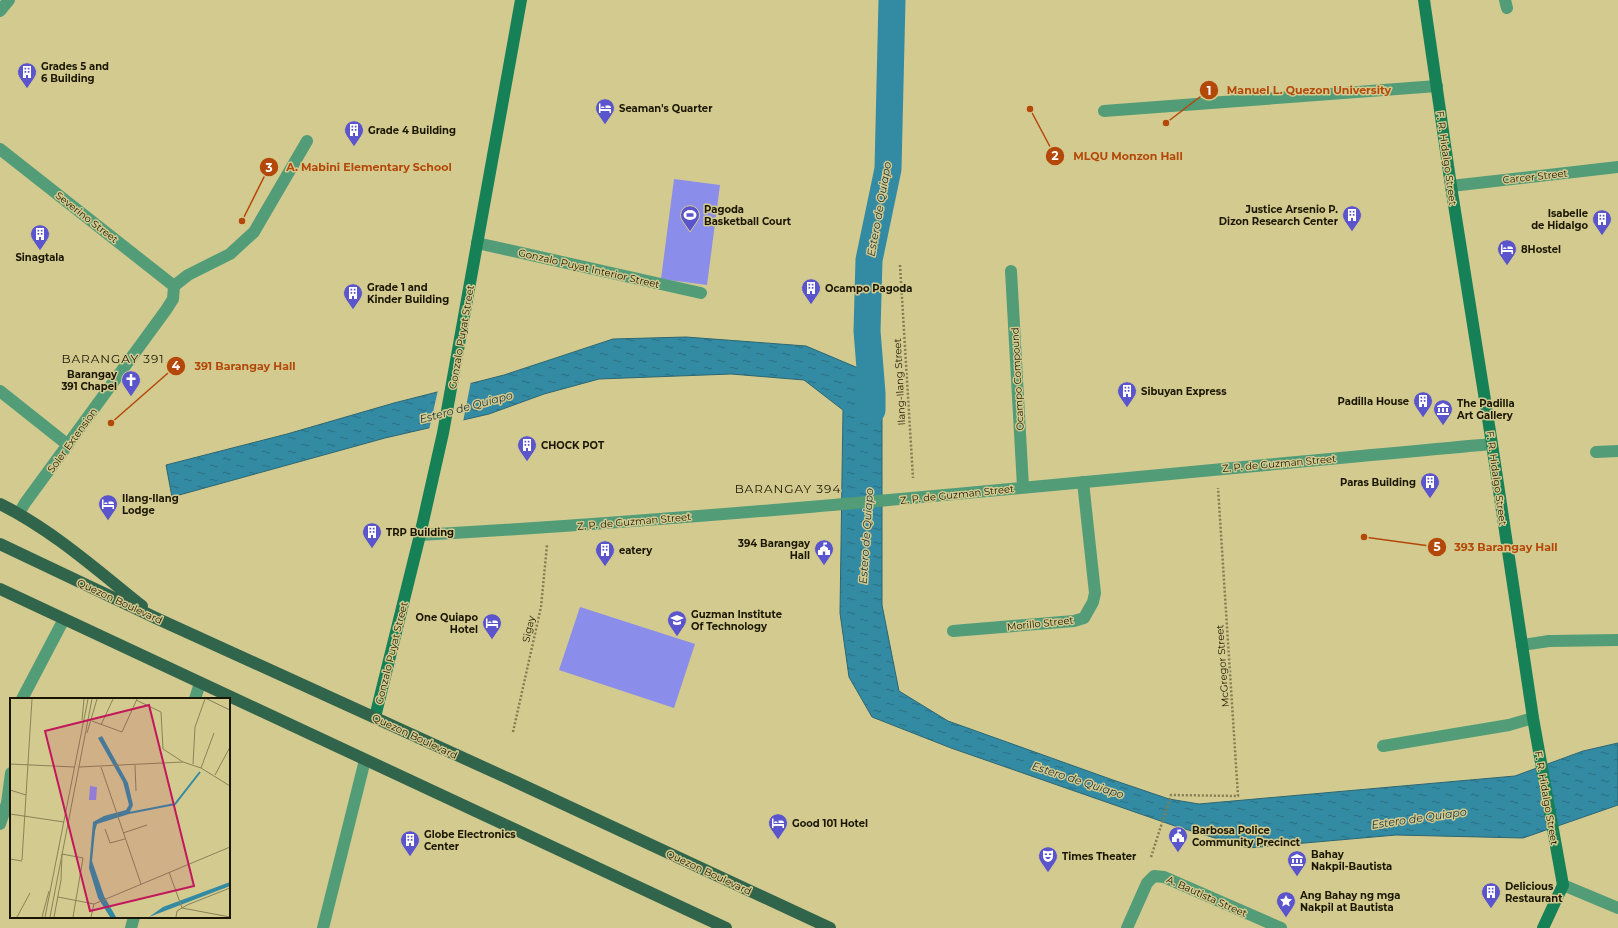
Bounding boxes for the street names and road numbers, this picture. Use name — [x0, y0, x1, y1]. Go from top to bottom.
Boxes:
street label: F. R. Hidalgo Street — [1433, 110, 1460, 206]
street label: Carcer Street — [1502, 167, 1568, 186]
street label: Severino Street — [53, 189, 121, 246]
street label: Gonzalo Puyat Interior Street — [517, 246, 661, 291]
street label: Gonzalo Puyat Street — [446, 284, 477, 390]
street label: Ocampo Compound — [1008, 327, 1027, 431]
street label: Ilang-Ilang Street — [891, 338, 908, 426]
street label: Soler Extension — [45, 405, 100, 475]
street label: F. R. Hidalgo Street — [1483, 430, 1510, 526]
street label: Z. P. de Guzman Street — [1222, 452, 1337, 475]
street label: Z. P. de Guzman Street — [900, 482, 1015, 507]
street label: Z. P. de Guzman Street — [577, 510, 692, 533]
street label: Quezon Boulevard — [75, 576, 165, 627]
street label: Gonzalo Puyat Street — [372, 600, 411, 706]
street label: Sigay — [519, 614, 538, 644]
street label: Morillo Street — [1006, 614, 1074, 633]
street label: McGregor Street — [1213, 624, 1232, 708]
street label: Quezon Boulevard — [370, 711, 460, 762]
street label: F. R. Hidalgo Street — [1532, 750, 1561, 846]
street label: Quezon Boulevard — [664, 847, 754, 898]
street label: A. Bautista Street — [1165, 873, 1249, 920]

